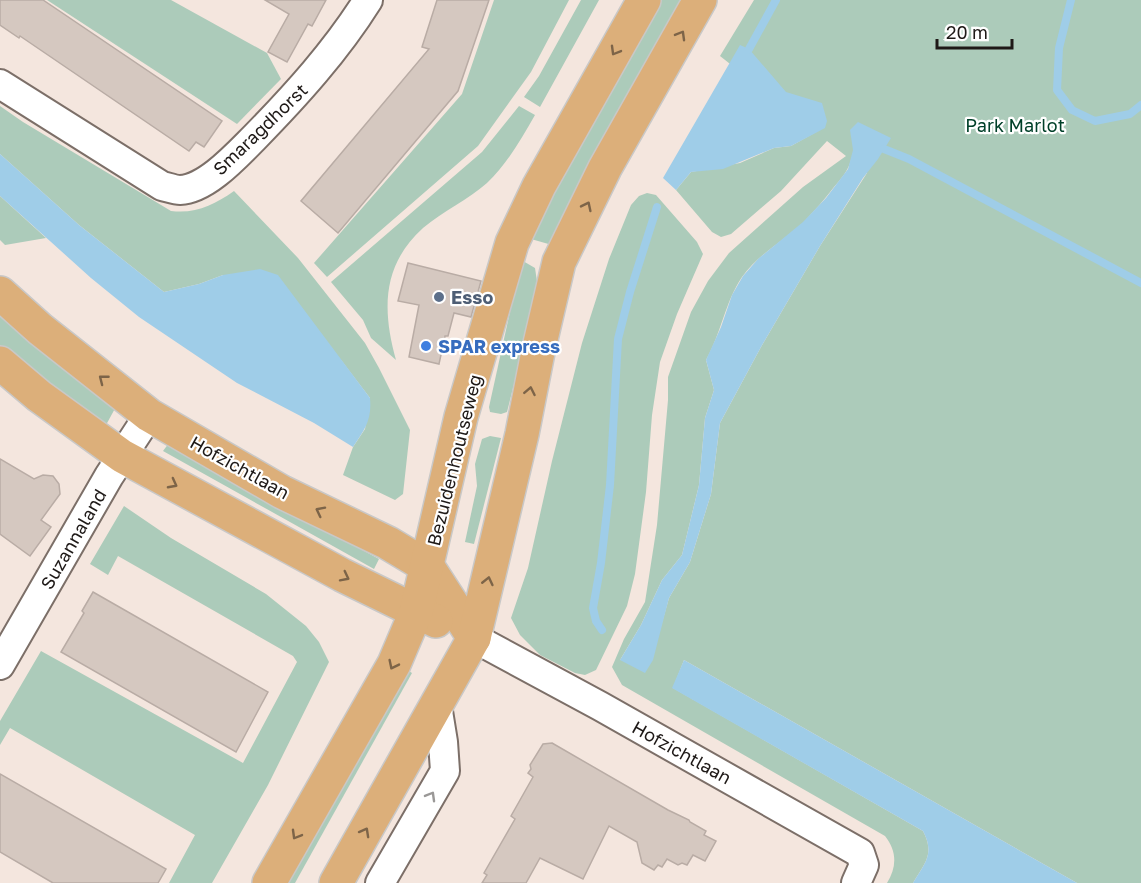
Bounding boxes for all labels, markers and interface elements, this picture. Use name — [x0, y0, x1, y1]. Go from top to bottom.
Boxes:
scale bar — [937, 12, 1012, 50]
text: 20 m — [946, 21, 988, 43]
one-way arrow — [673, 31, 685, 41]
one-way arrow — [611, 45, 622, 55]
street label: Smaragdhorst — [208, 79, 312, 179]
park label: Park Marlot — [965, 114, 1065, 136]
one-way arrow — [579, 201, 591, 212]
place label: Esso — [451, 286, 493, 308]
marker: Esso — [432, 290, 446, 304]
place label: SPAR express — [438, 335, 560, 357]
marker: SPAR express — [419, 339, 433, 353]
street label: Bezuidenhoutseweg — [422, 372, 486, 548]
one-way arrow — [99, 375, 110, 386]
one-way arrow — [523, 386, 536, 396]
street label: Hofzichtlaan — [187, 431, 293, 503]
one-way arrow — [167, 477, 178, 488]
street label: Suzannaland — [35, 485, 111, 593]
one-way arrow — [316, 506, 327, 518]
one-way arrow — [339, 569, 350, 581]
one-way arrow — [480, 576, 493, 586]
one-way arrow — [388, 659, 400, 670]
street label: Hofzichtlaan — [629, 716, 735, 788]
one-way arrow — [423, 792, 435, 802]
one-way arrow — [358, 828, 369, 838]
one-way arrow — [292, 829, 303, 839]

